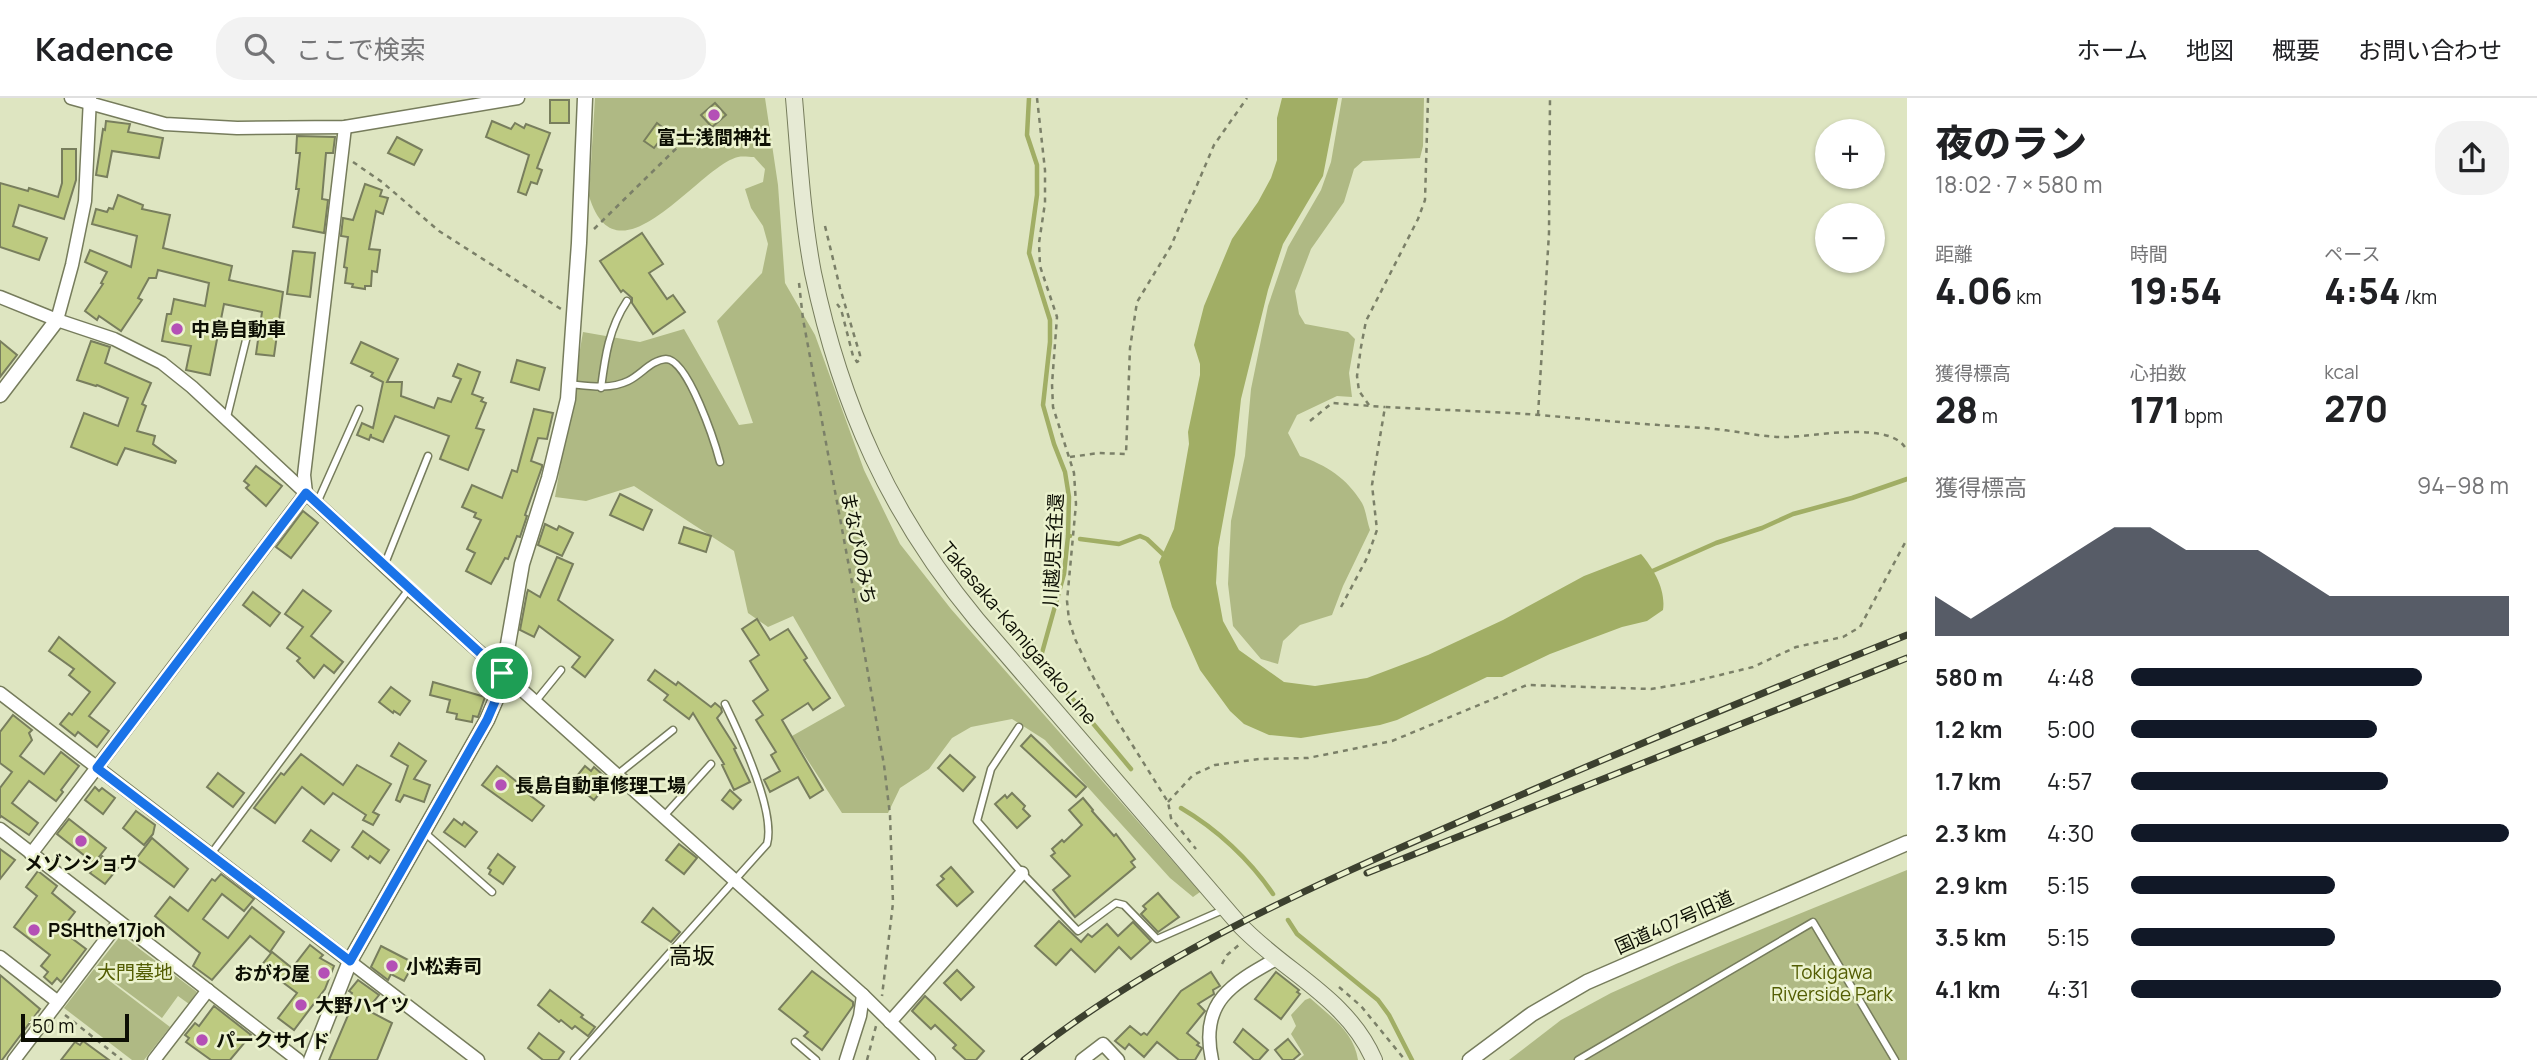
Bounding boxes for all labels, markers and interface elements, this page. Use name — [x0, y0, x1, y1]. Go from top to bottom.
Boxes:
search box — [216, 17, 706, 80]
text: Kadence — [35, 26, 174, 71]
icon: search — [240, 29, 278, 67]
text: ここで検索 — [296, 31, 426, 67]
text: ホーム — [2077, 33, 2148, 66]
text: 地図 — [2186, 33, 2234, 66]
text: 概要 — [2272, 33, 2320, 66]
text: お問い合わせ — [2358, 33, 2502, 66]
marker: 富士浅間神社 — [706, 107, 722, 123]
text: 夜のラン — [1935, 116, 2087, 168]
map controls — [1815, 119, 1885, 273]
button: + — [1815, 119, 1885, 189]
button: share — [2435, 121, 2509, 195]
place label: 富士浅間神社 — [657, 124, 771, 150]
text: 18:02 · 7 × 580 m — [1935, 168, 2102, 200]
button: − — [1815, 203, 1885, 273]
text: 距離 — [1935, 241, 1973, 267]
text: 時間 — [2130, 241, 2168, 267]
text: ペース — [2324, 241, 2380, 267]
text: 4.06 — [1935, 267, 2012, 315]
text: 19:54 — [2130, 267, 2222, 315]
text: 4:54 — [2324, 267, 2401, 315]
text: km — [2012, 284, 2042, 310]
text: /km — [2401, 284, 2437, 310]
place label: 中島自動車 — [191, 316, 286, 342]
marker: 中島自動車 — [169, 321, 185, 337]
text: kcal — [2324, 359, 2359, 385]
text: 獲得標高 — [1935, 360, 2011, 386]
text: 心拍数 — [2130, 360, 2187, 386]
text: 270 — [2324, 385, 2388, 433]
text: 28 — [1935, 386, 1978, 434]
text: 171 — [2130, 386, 2180, 434]
text: m — [1978, 403, 1998, 429]
text: bpm — [2180, 403, 2223, 429]
text: 94–98 m — [2417, 469, 2509, 501]
text: 獲得標高 — [1935, 471, 2027, 503]
street label: まなびのみち — [835, 490, 883, 606]
street label: 川越児玉往還 — [1037, 492, 1069, 608]
street label: Takasaka-Kamigarako Line — [935, 536, 1103, 730]
pin — [472, 643, 532, 703]
icon: arrive — [483, 654, 521, 692]
text: 580 m — [1935, 661, 2003, 693]
text: 4:48 — [2047, 661, 2094, 693]
text: 1.2 km — [1935, 713, 2002, 745]
text: 5:00 — [2047, 713, 2095, 745]
text: 1.7 km — [1935, 765, 2001, 797]
text: 4:57 — [2047, 765, 2092, 797]
place label: 長島自動車修理工場 — [515, 772, 686, 798]
marker: 長島自動車修理工場 — [493, 777, 509, 793]
text: 2.3 km — [1935, 817, 2007, 849]
text: 4:30 — [2047, 817, 2094, 849]
marker: メゾンショウ — [73, 833, 89, 849]
place label: メゾンショウ — [24, 850, 138, 876]
text: 2.9 km — [1935, 869, 2008, 901]
text: 5:15 — [2047, 869, 2089, 901]
street label: 国道407号旧道 — [1611, 884, 1737, 960]
place label: PSHthe17joh — [48, 917, 165, 943]
text: 3.5 km — [1935, 921, 2006, 953]
text: 5:15 — [2047, 921, 2089, 953]
marker: PSHthe17joh — [26, 922, 42, 938]
district label: 高坂 — [669, 939, 715, 971]
place label: 小松寿司 — [406, 953, 482, 979]
marker: 小松寿司 — [384, 958, 400, 974]
park label: 大門墓地 — [97, 959, 173, 985]
park label: Tokigawa Riverside Park — [1771, 959, 1893, 1007]
place label: おがわ屋 — [234, 960, 310, 986]
marker: おがわ屋 — [316, 965, 332, 981]
text: 4.1 km — [1935, 973, 2000, 1005]
text: 4:31 — [2047, 973, 2089, 1005]
place label: 大野ハイツ — [315, 992, 410, 1018]
marker: 大野ハイツ — [293, 997, 309, 1013]
scale bar — [21, 1011, 130, 1043]
text: 50 m — [32, 1013, 74, 1039]
place label: パークサイド — [216, 1027, 330, 1053]
marker: パークサイド — [194, 1032, 210, 1048]

